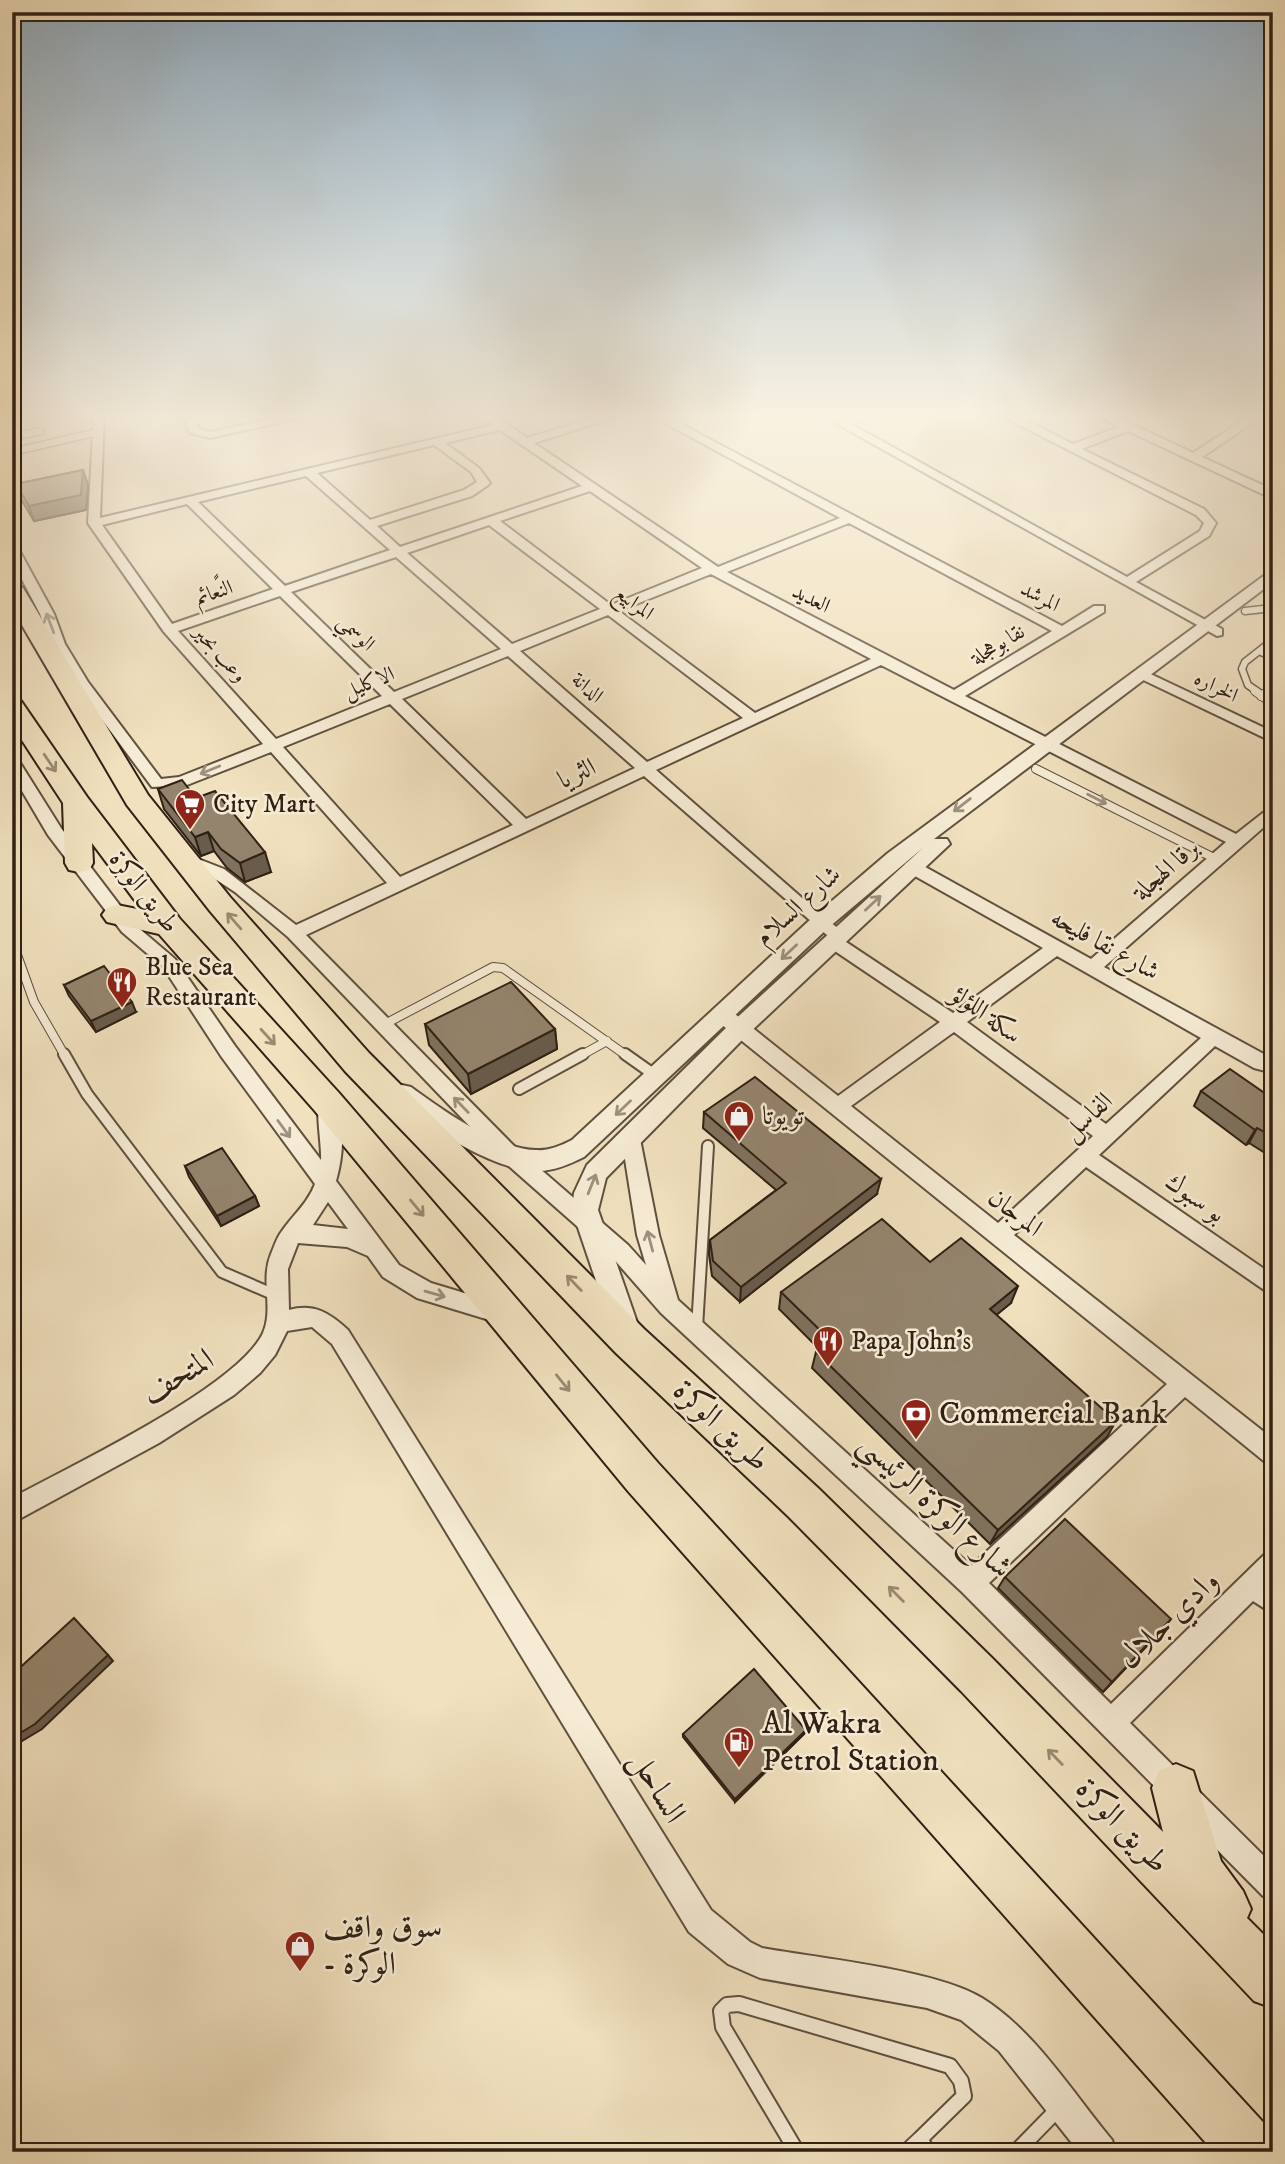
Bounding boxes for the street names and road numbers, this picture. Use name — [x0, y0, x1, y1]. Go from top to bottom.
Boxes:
street label: النًعائم — [190, 570, 238, 615]
street label: المرشد — [1016, 576, 1064, 618]
street label: العديد — [788, 578, 834, 620]
street label: المرابيع — [606, 580, 659, 630]
street label: الوسمي — [328, 609, 380, 661]
street label: وعب بحير — [186, 618, 253, 688]
street label: نقا بوهجلة — [965, 619, 1030, 672]
street label: الاكليل — [340, 661, 399, 706]
street label: الخراره — [1190, 665, 1242, 709]
street label: الدانة — [566, 667, 608, 709]
street label: الثريا — [553, 751, 601, 797]
street label: برقا الهجلة — [1124, 832, 1207, 910]
street label: طريق الوكرة — [101, 844, 187, 940]
street label: شارع السلام — [748, 858, 852, 957]
street label: شارع نقا فليحه — [1043, 902, 1165, 992]
street label: سكة اللؤلؤ — [942, 976, 1028, 1052]
street label: الفاسل — [1056, 1085, 1120, 1149]
street label: بو سبوك — [1158, 1165, 1232, 1231]
street label: المرجان — [981, 1181, 1049, 1245]
street label: المتحف — [134, 1340, 222, 1414]
street label: طريق الوكرة — [664, 1371, 778, 1481]
street label: شارع الوكرة الرئيسي — [844, 1424, 1021, 1593]
street label: وادي جلال — [1110, 1562, 1230, 1680]
street label: الساحل — [619, 1743, 694, 1831]
street label: طريق الوكرة — [1066, 1770, 1178, 1882]

